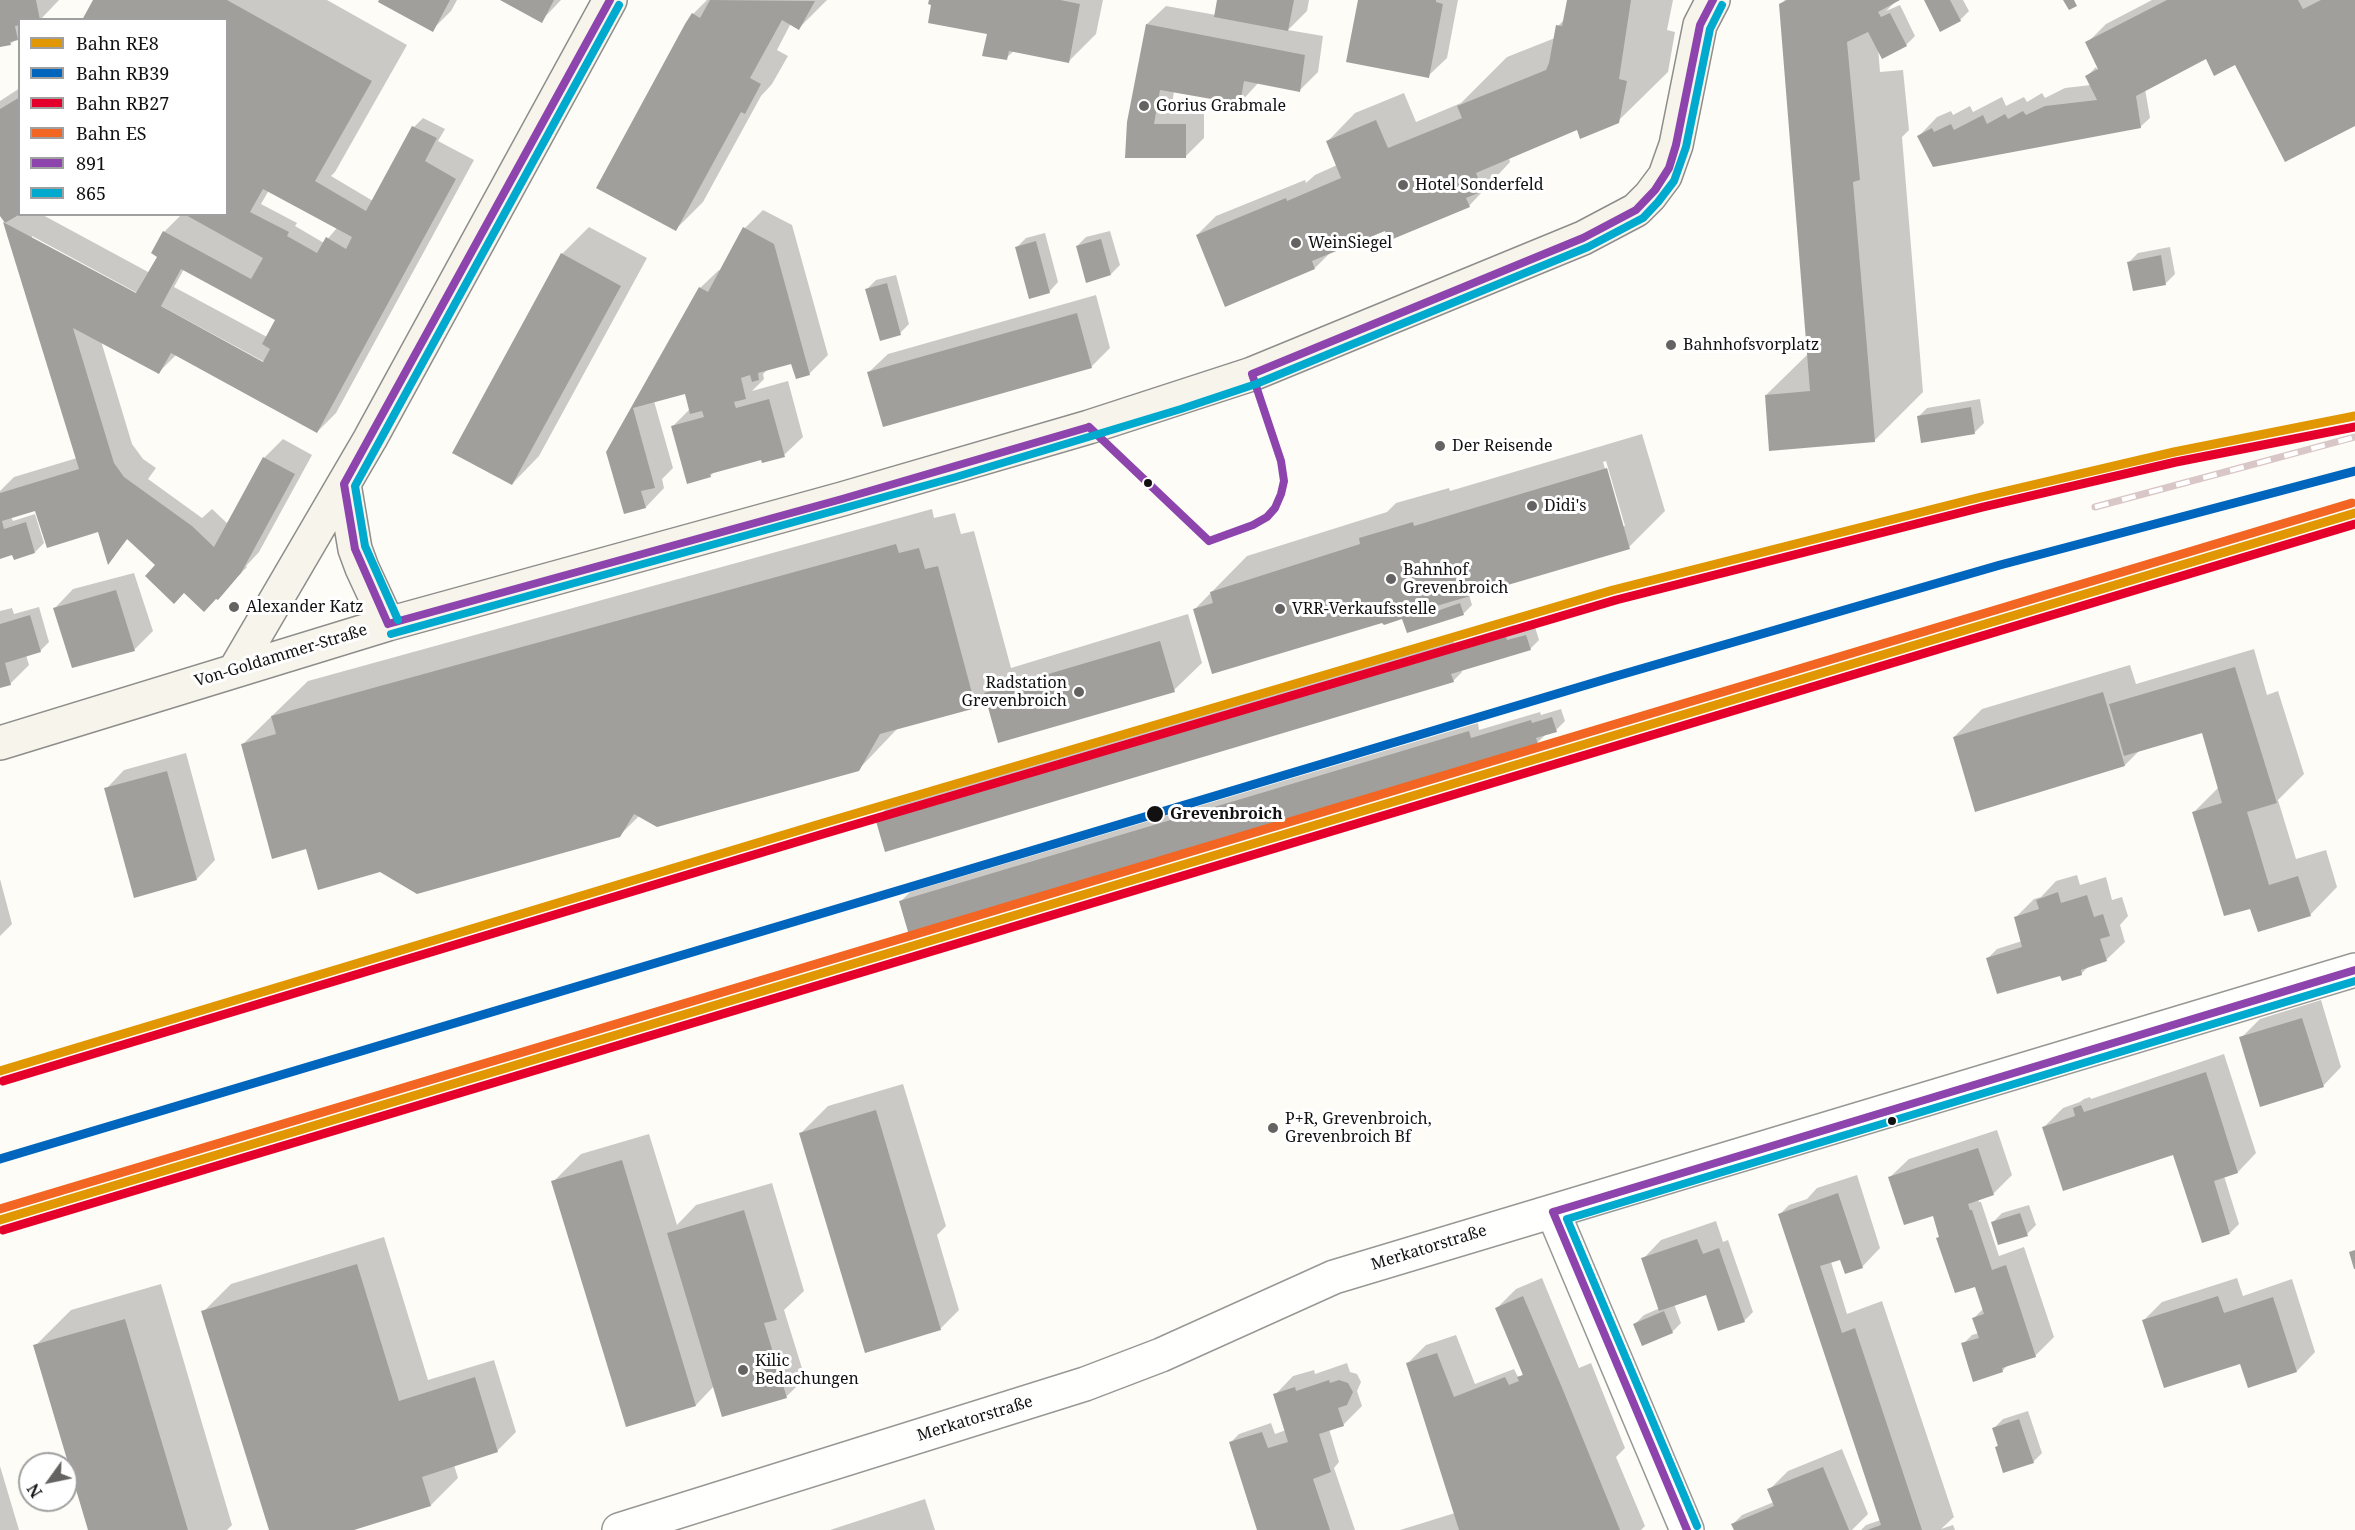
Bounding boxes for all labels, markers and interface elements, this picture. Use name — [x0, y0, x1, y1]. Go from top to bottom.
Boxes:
legend — [18, 18, 228, 216]
text: Bahn RE8 — [76, 31, 159, 55]
text: Bahn RB39 — [76, 61, 169, 85]
text: Bahn RB27 — [76, 91, 169, 115]
place label: Gorius Grabmale — [1156, 96, 1286, 116]
marker: Gorius Grabmale — [1137, 99, 1151, 113]
text: Bahn ES — [76, 121, 147, 145]
text: 891 — [76, 151, 106, 175]
place label: Hotel Sonderfeld — [1415, 175, 1544, 195]
marker: Hotel Sonderfeld — [1396, 178, 1410, 192]
text: 865 — [76, 181, 106, 205]
place label: WeinSiegel — [1308, 233, 1392, 253]
marker: WeinSiegel — [1289, 236, 1303, 250]
place label: Bahnhofsvorplatz — [1683, 335, 1819, 355]
marker: Bahnhofsvorplatz — [1664, 338, 1678, 352]
place label: Der Reisende — [1452, 436, 1553, 456]
marker: Der Reisende — [1433, 439, 1447, 453]
unlabelled marker — [1142, 477, 1154, 489]
place label: Didi's — [1544, 496, 1586, 516]
marker: Didi's — [1525, 499, 1539, 513]
place label: Bahnhof Grevenbroich — [1403, 560, 1508, 598]
marker: Bahnhof Grevenbroich — [1384, 572, 1398, 586]
place label: Alexander Katz — [246, 597, 363, 617]
place label: VRR-Verkaufsstelle — [1292, 599, 1436, 619]
marker: Alexander Katz — [227, 600, 241, 614]
marker: VRR-Verkaufsstelle — [1273, 602, 1287, 616]
street label: Von-Goldammer-Straße — [192, 621, 370, 691]
place label: Radstation Grevenbroich — [962, 673, 1067, 711]
marker: Radstation Grevenbroich — [1072, 685, 1086, 699]
marker: Grevenbroich — [1145, 804, 1165, 824]
place label: Grevenbroich — [1170, 804, 1283, 824]
place label: P+R, Grevenbroich, Grevenbroich Bf — [1285, 1109, 1432, 1147]
unlabelled marker — [1886, 1115, 1898, 1127]
marker: P+R, Grevenbroich, Grevenbroich Bf — [1266, 1121, 1280, 1135]
street label: Merkatorstraße — [1369, 1221, 1489, 1275]
place label: Kilic Bedachungen — [755, 1351, 859, 1389]
marker: Kilic Bedachungen — [736, 1363, 750, 1377]
street label: Merkatorstraße — [915, 1392, 1035, 1446]
north arrow — [18, 1452, 78, 1512]
text: N — [22, 1479, 47, 1502]

